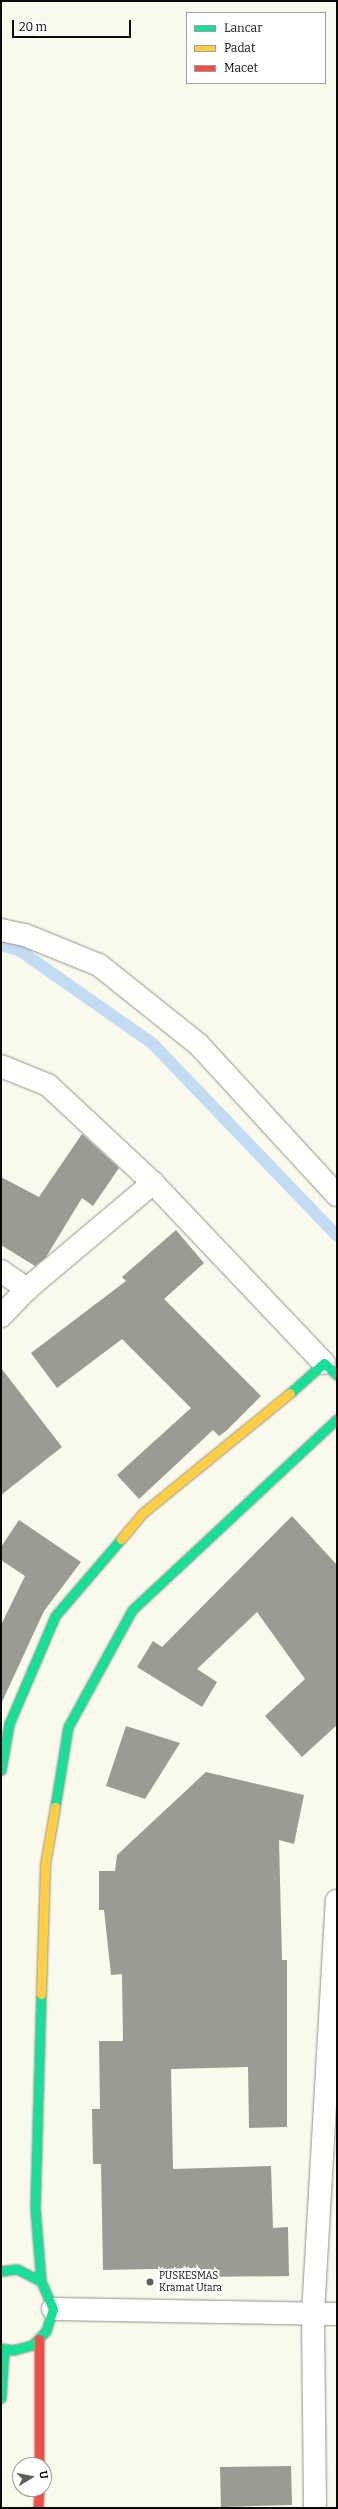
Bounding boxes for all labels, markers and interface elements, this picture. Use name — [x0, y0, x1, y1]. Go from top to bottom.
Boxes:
scale bar — [14, 12, 133, 38]
legend — [186, 12, 326, 84]
text: 20 m — [19, 20, 47, 34]
text: Lancar — [224, 21, 262, 35]
text: Padat — [224, 41, 255, 55]
text: Macet — [224, 61, 258, 75]
place label: PUSKESMAS Kramat Utara — [159, 2270, 222, 2294]
marker: PUSKESMAS Kramat Utara — [144, 2276, 156, 2288]
north arrow — [12, 2457, 52, 2497]
text: U — [36, 2470, 50, 2480]

